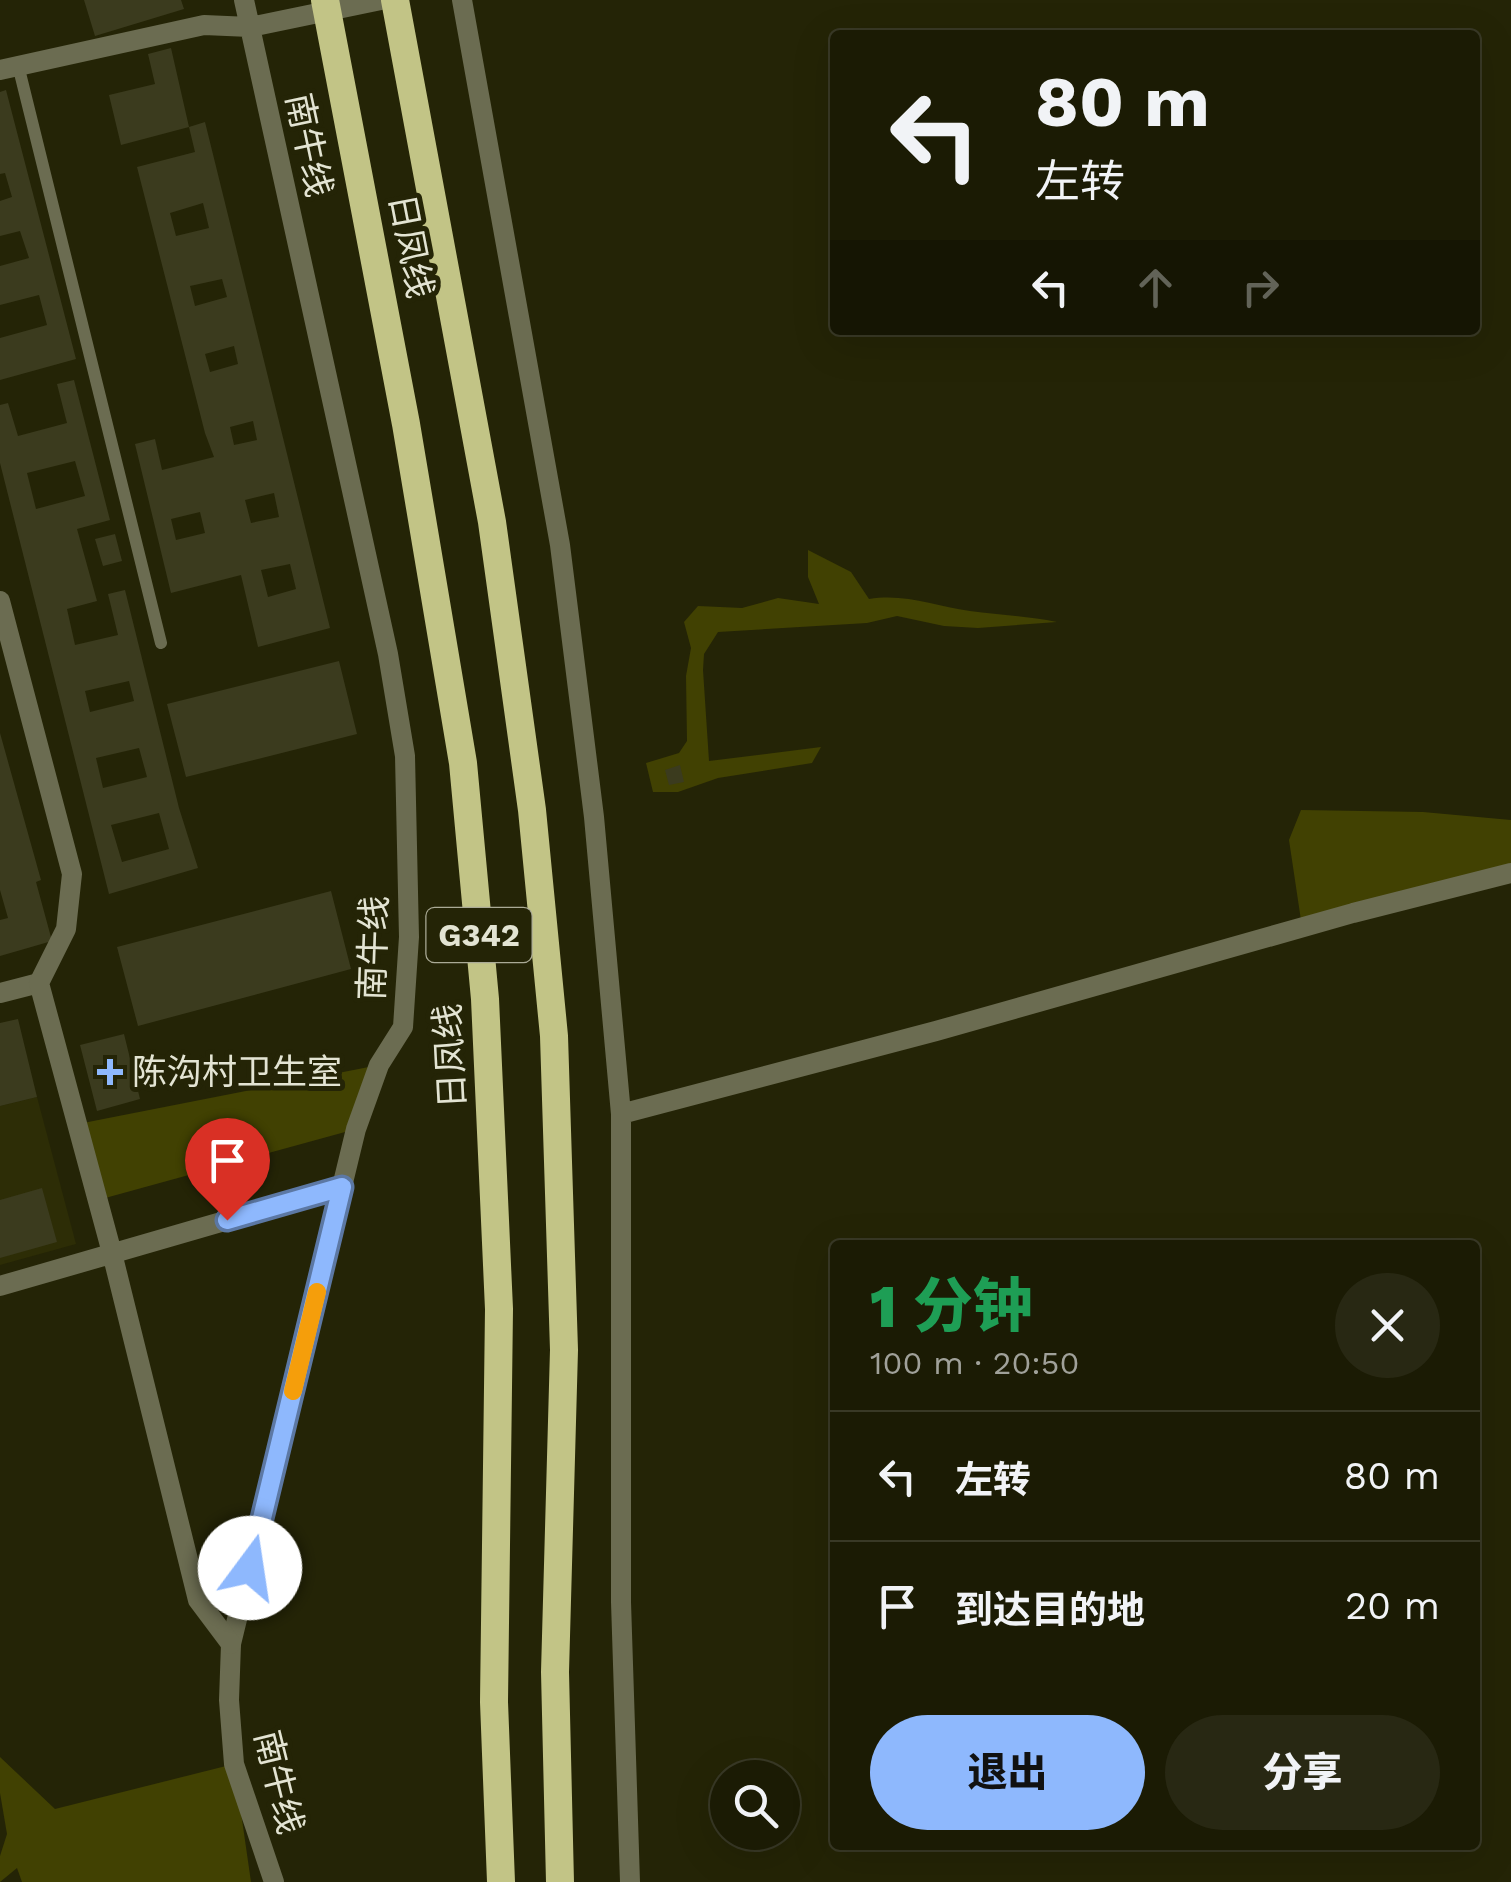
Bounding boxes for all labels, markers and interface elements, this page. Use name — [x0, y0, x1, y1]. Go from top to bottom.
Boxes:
text: 80 m — [1035, 61, 1210, 143]
icon: left — [870, 70, 1000, 200]
street label: 南牛线 — [278, 89, 340, 201]
text: 左转 — [1035, 155, 1125, 208]
street label: 日凤线 — [380, 190, 442, 302]
icon: left — [1023, 260, 1078, 315]
icon: ahead — [1128, 260, 1183, 315]
icon: right — [1233, 260, 1288, 315]
street label: 南牛线 — [350, 895, 396, 1001]
road number: G342 — [426, 908, 532, 962]
street label: 日凤线 — [426, 1002, 474, 1110]
place label: 陈沟村卫生室 — [132, 1051, 342, 1093]
marker: 陈沟村卫生室 — [97, 1059, 123, 1085]
pin — [185, 1118, 270, 1221]
icon: arrive — [200, 1133, 255, 1188]
text: 1 分钟 — [870, 1271, 1033, 1342]
button: close — [1335, 1273, 1440, 1378]
text: 100 m · 20:50 — [870, 1344, 1079, 1382]
icon: left — [870, 1449, 925, 1504]
text: 80 m — [1344, 1454, 1440, 1498]
text: 左转 — [955, 1458, 1031, 1502]
position arrow — [198, 1516, 302, 1620]
icon: arrive — [870, 1579, 925, 1634]
text: 20 m — [1345, 1584, 1440, 1628]
text: 到达目的地 — [955, 1588, 1145, 1632]
button: 退出 — [870, 1715, 1145, 1830]
button: 分享 — [1165, 1715, 1440, 1830]
street label: 南牛线 — [246, 1726, 312, 1838]
map controls — [710, 1760, 800, 1850]
button: search — [710, 1760, 800, 1850]

